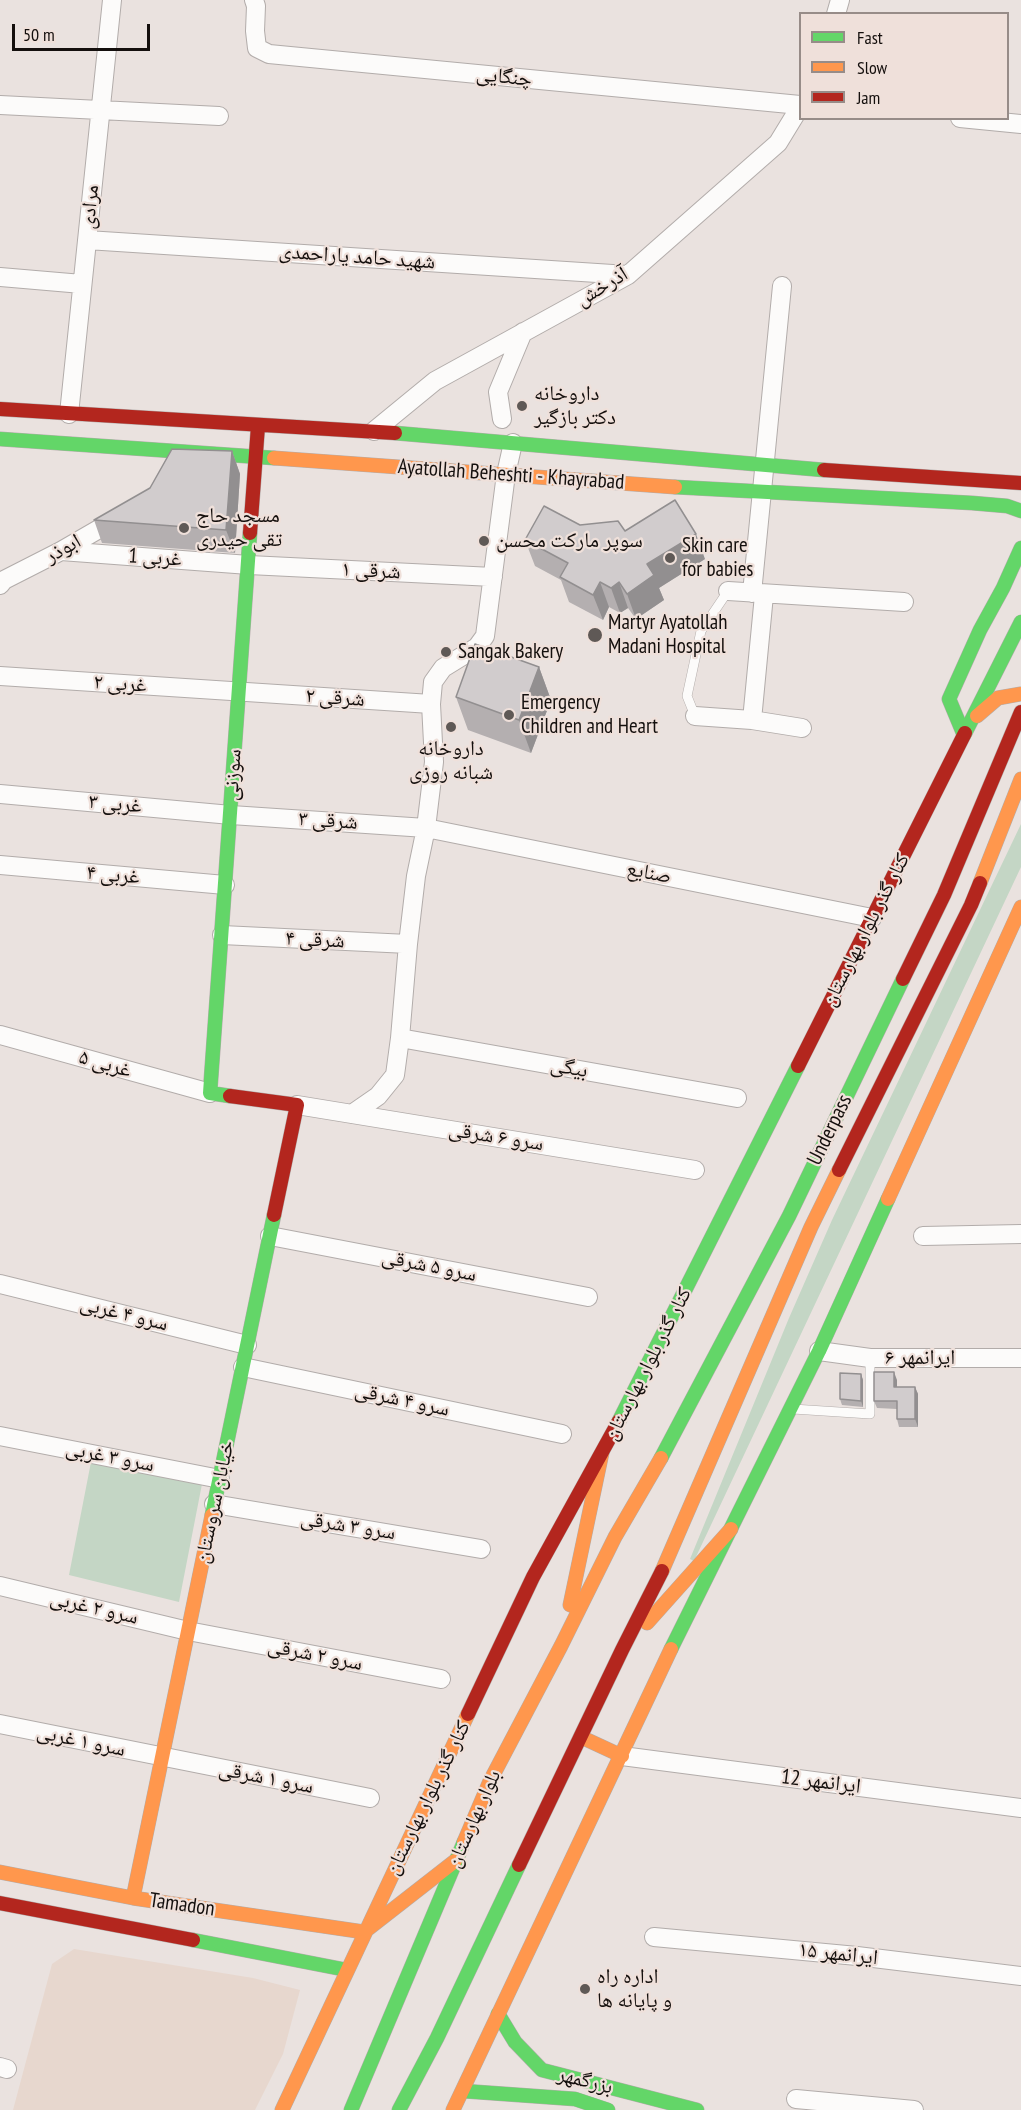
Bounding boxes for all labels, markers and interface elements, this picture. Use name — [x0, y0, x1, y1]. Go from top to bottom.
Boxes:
scale bar — [15, 12, 153, 50]
legend — [799, 12, 1009, 120]
text: 50 m — [23, 23, 55, 46]
text: Fast — [857, 26, 883, 49]
text: Slow — [857, 56, 887, 79]
street label: چنگایی — [475, 62, 533, 92]
text: Jam — [857, 86, 880, 109]
street label: مرادی — [75, 183, 105, 231]
street label: شهید حامد یاراحمدی — [278, 239, 436, 275]
street label: آذرخش — [571, 262, 633, 312]
place label: داروخانه دکتر بازگیر — [534, 381, 616, 431]
marker: داروخانه دکتر بازگیر — [515, 399, 529, 413]
street label: Ayatollah Beheshti - Khayrabad — [397, 455, 625, 495]
place label: مسجد حاج تقی حیدری — [196, 503, 282, 553]
marker: مسجد حاج تقی حیدری — [177, 521, 191, 535]
place label: سوپر مارکت محسن — [496, 528, 643, 554]
street label: ابوذر — [41, 529, 85, 569]
place label: Skin care for babies — [682, 533, 753, 583]
marker: سوپر مارکت محسن — [477, 534, 491, 548]
street label: غربی 1 — [128, 544, 182, 572]
marker: Skin care for babies — [663, 551, 677, 565]
street label: شرقی ۱ — [341, 557, 401, 585]
place label: Martyr Ayatollah Madani Hospital — [608, 610, 727, 660]
marker: Martyr Ayatollah Madani Hospital — [586, 626, 604, 644]
place label: Sangak Bakery — [458, 639, 563, 665]
marker: Sangak Bakery — [439, 645, 453, 659]
street label: غربی ۲ — [93, 670, 147, 698]
street label: شرقی ۲ — [304, 683, 366, 713]
place label: Emergency Children and Heart — [521, 690, 658, 740]
marker: Emergency Children and Heart — [502, 708, 516, 722]
marker: داروخانه شبانه روزی — [444, 720, 458, 734]
place label: داروخانه شبانه روزی — [409, 736, 493, 786]
street label: سوزنی — [219, 748, 247, 802]
street label: غربی ۳ — [87, 789, 143, 819]
street label: شرقی ۳ — [297, 806, 359, 836]
street label: کنار گذر بلوار بهارستان — [817, 849, 915, 1011]
street label: صنایع — [624, 856, 674, 890]
street label: غربی ۴ — [85, 860, 141, 890]
street label: شرقی ۴ — [285, 926, 345, 954]
street label: غربی ۵ — [76, 1045, 134, 1083]
street label: بیگی — [548, 1052, 590, 1084]
street label: Underpass — [802, 1091, 858, 1169]
street label: سرو ۶ شرقی — [447, 1117, 545, 1157]
street label: سرو ۵ شرقی — [379, 1244, 479, 1288]
street label: کنار گذر بلوار بهارستان — [599, 1283, 697, 1445]
street label: سرو ۴ غربی — [77, 1291, 171, 1337]
street label: ایرانمهر ۶ — [885, 1345, 955, 1371]
street label: سرو ۴ شرقی — [352, 1378, 452, 1422]
street label: سرو ۳ غربی — [64, 1436, 156, 1478]
street label: خیابان سروستان — [190, 1438, 240, 1566]
street label: سرو ۳ شرقی — [299, 1506, 397, 1546]
street label: سرو ۲ غربی — [47, 1586, 141, 1630]
street label: سرو ۲ شرقی — [265, 1633, 365, 1677]
street label: کنار گذر بلوار بهارستان — [380, 1717, 476, 1879]
street label: سرو ۱ غربی — [34, 1719, 128, 1763]
street label: سرو ۱ شرقی — [216, 1756, 316, 1800]
street label: ایرانمهر 12 — [780, 1765, 862, 1799]
street label: بلوار بهارستان — [441, 1766, 507, 1872]
street label: Tamadon — [148, 1888, 216, 1922]
street label: ایرانمهر ۱۵ — [797, 1937, 879, 1971]
place label: اداره راه و پایانه ها — [597, 1964, 672, 2014]
marker: اداره راه و پایانه ها — [578, 1982, 592, 1996]
street label: بزرگمهر — [555, 2062, 615, 2100]

